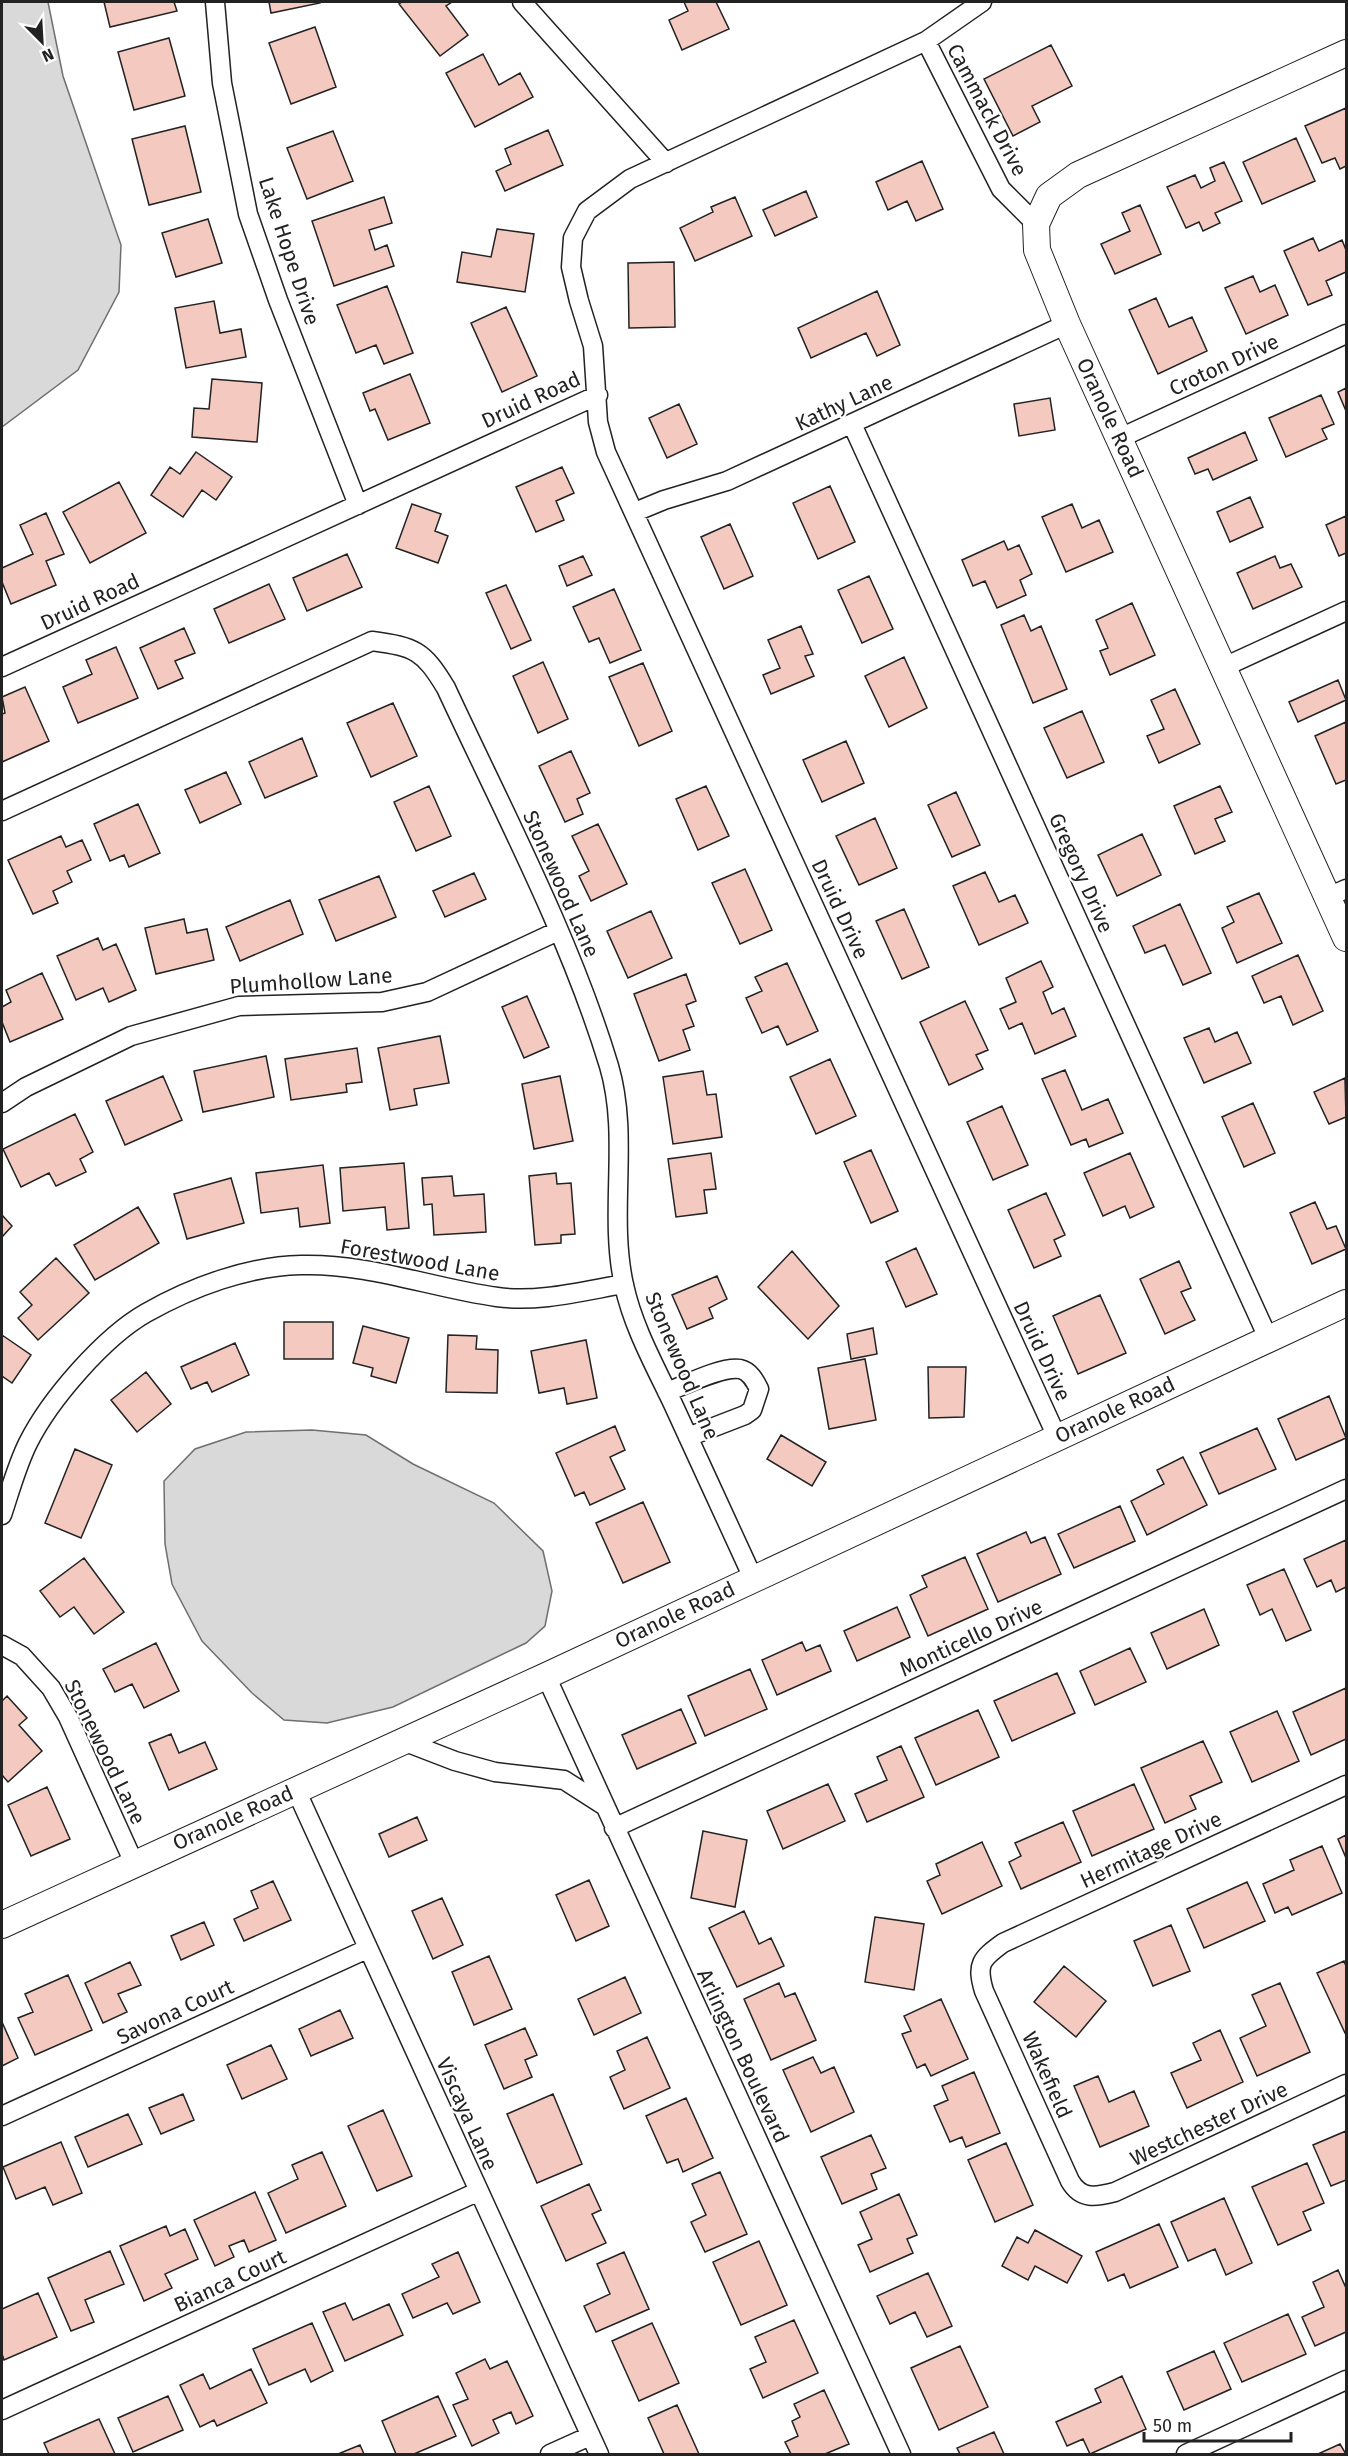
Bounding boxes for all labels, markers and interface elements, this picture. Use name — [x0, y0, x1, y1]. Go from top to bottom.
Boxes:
north arrow — [12, 12, 72, 72]
street label: Cammack Drive — [941, 39, 1033, 181]
text: N — [39, 44, 57, 66]
street label: Lake Hope Drive — [253, 173, 325, 329]
street label: Croton Drive — [1165, 328, 1283, 402]
street label: Oranole Road — [1071, 354, 1149, 482]
street label: Druid Road — [477, 366, 585, 434]
street label: Kathy Lane — [791, 369, 897, 437]
street label: Druid Road — [36, 568, 144, 636]
street label: Stonewood Lane — [517, 807, 605, 961]
street label: Gregory Drive — [1043, 809, 1119, 937]
street label: Druid Drive — [806, 855, 874, 963]
street label: Plumhollow Lane — [229, 962, 393, 1000]
street label: Forestwood Lane — [338, 1233, 502, 1287]
street label: Stonewood Lane — [639, 1288, 725, 1444]
street label: Druid Drive — [1008, 1297, 1076, 1405]
street label: Oranole Road — [1051, 1371, 1179, 1449]
street label: Oranole Road — [611, 1576, 739, 1654]
street label: Monticello Drive — [895, 1594, 1047, 1682]
street label: Stonewood Lane — [59, 1675, 151, 1829]
street label: Oranole Road — [169, 1780, 297, 1856]
street label: Hermitage Drive — [1076, 1806, 1226, 1894]
street label: Arlington Boulevard — [691, 1965, 795, 2147]
street label: Savona Court — [112, 1973, 238, 2050]
street label: Wakefield — [1016, 2028, 1078, 2122]
street label: Viscaya Lane — [431, 2054, 503, 2174]
street label: Westchester Drive — [1126, 2076, 1292, 2172]
street label: Bianca Court — [170, 2244, 291, 2318]
scale bar — [1144, 2405, 1291, 2443]
text: 50 m — [1153, 2415, 1192, 2437]

